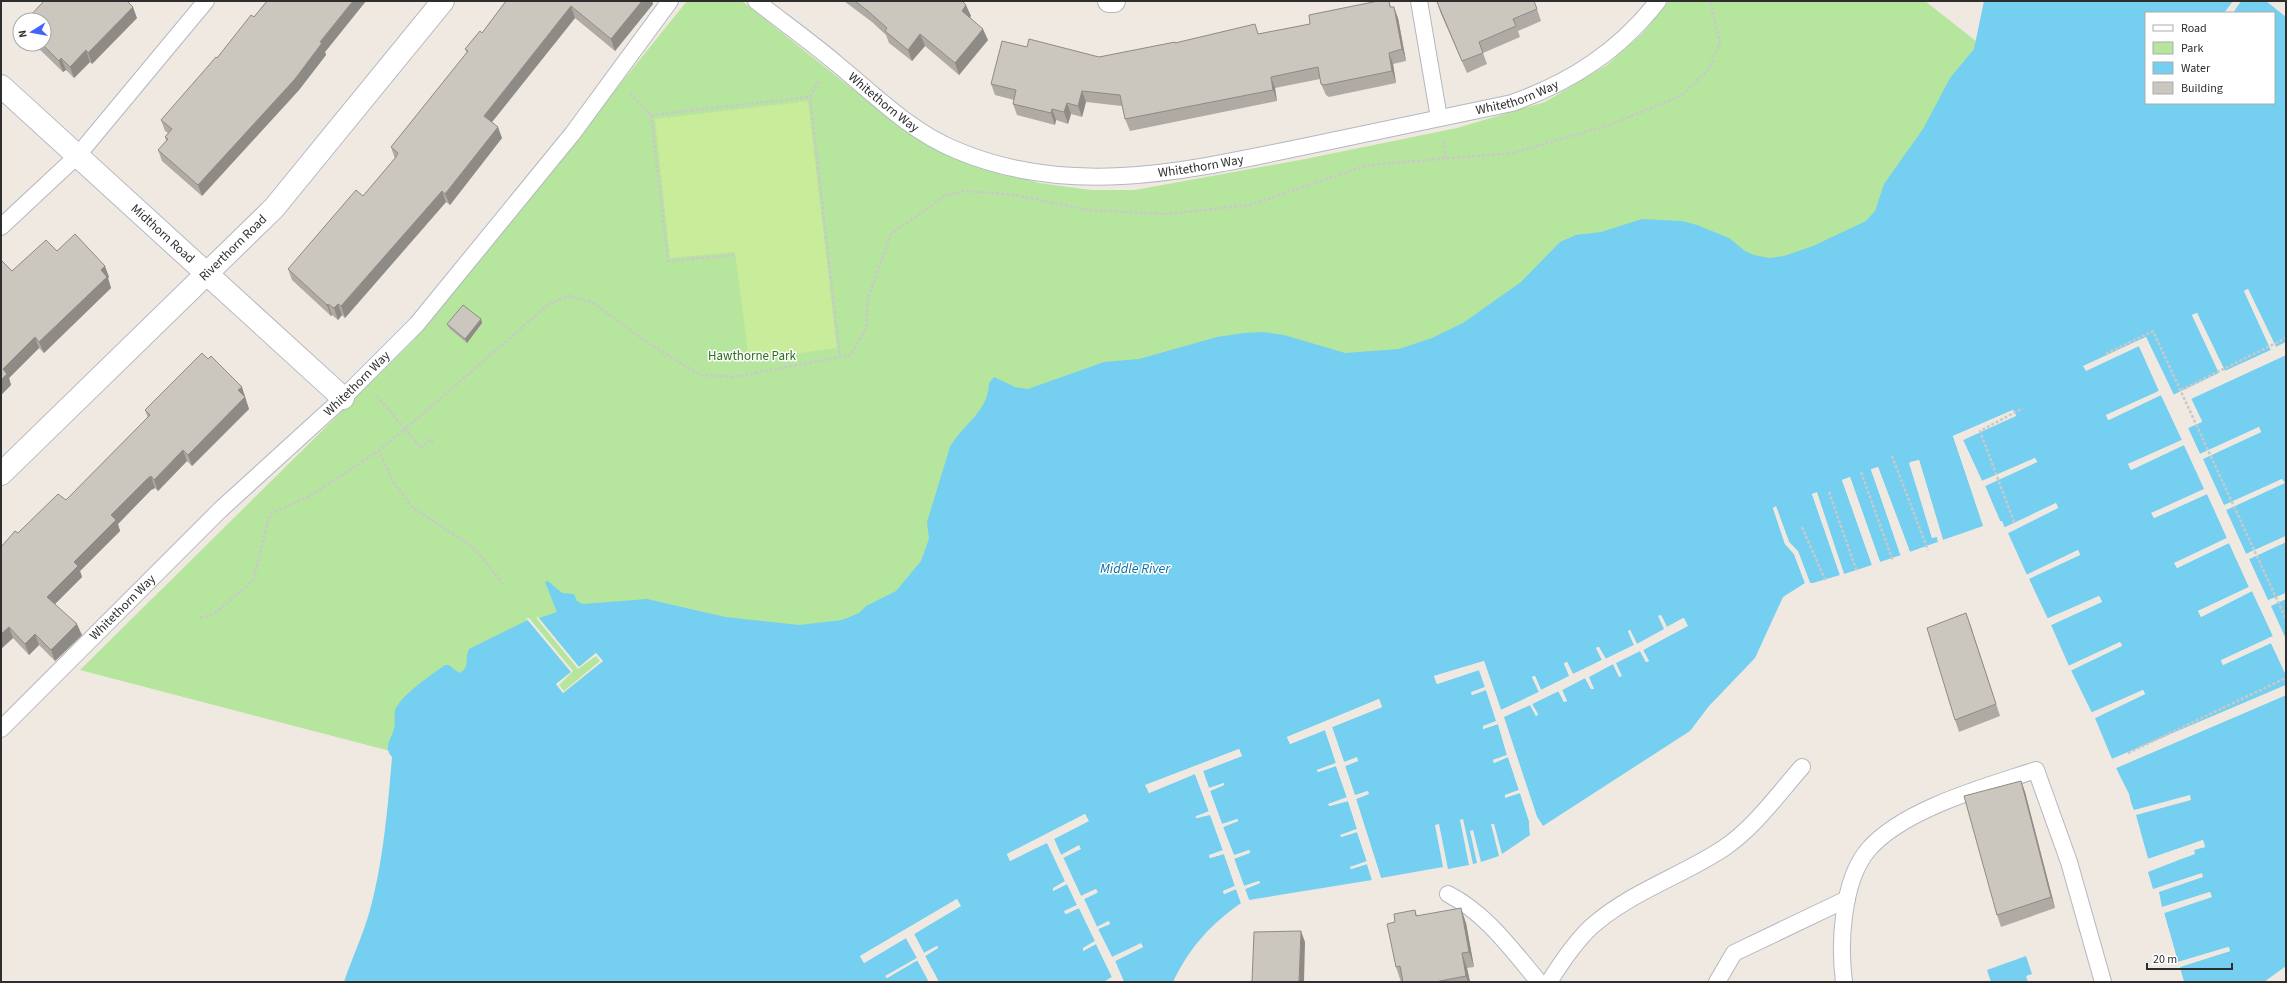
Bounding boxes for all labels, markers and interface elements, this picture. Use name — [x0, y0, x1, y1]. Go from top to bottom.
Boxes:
north arrow — [12, 12, 52, 52]
legend — [2145, 12, 2275, 104]
text: Road — [2181, 20, 2207, 37]
text: N — [15, 29, 31, 39]
text: Park — [2181, 40, 2203, 57]
text: Water — [2181, 60, 2211, 77]
street label: Whitethorn Way — [844, 68, 923, 137]
street label: Whitethorn Way — [1474, 75, 1562, 119]
text: Building — [2181, 80, 2223, 97]
street label: Whitethorn Way — [1157, 150, 1245, 182]
street label: Midthorn Road — [127, 200, 199, 267]
street label: Riverthorn Road — [195, 211, 271, 285]
street label: Whitethorn Way — [320, 347, 394, 420]
park label: Hawthorne Park — [708, 347, 796, 365]
water label: Middle River — [1100, 559, 1171, 579]
street label: Whitethorn Way — [86, 570, 160, 644]
scale bar — [2147, 945, 2232, 971]
text: 20 m — [2153, 951, 2177, 968]

